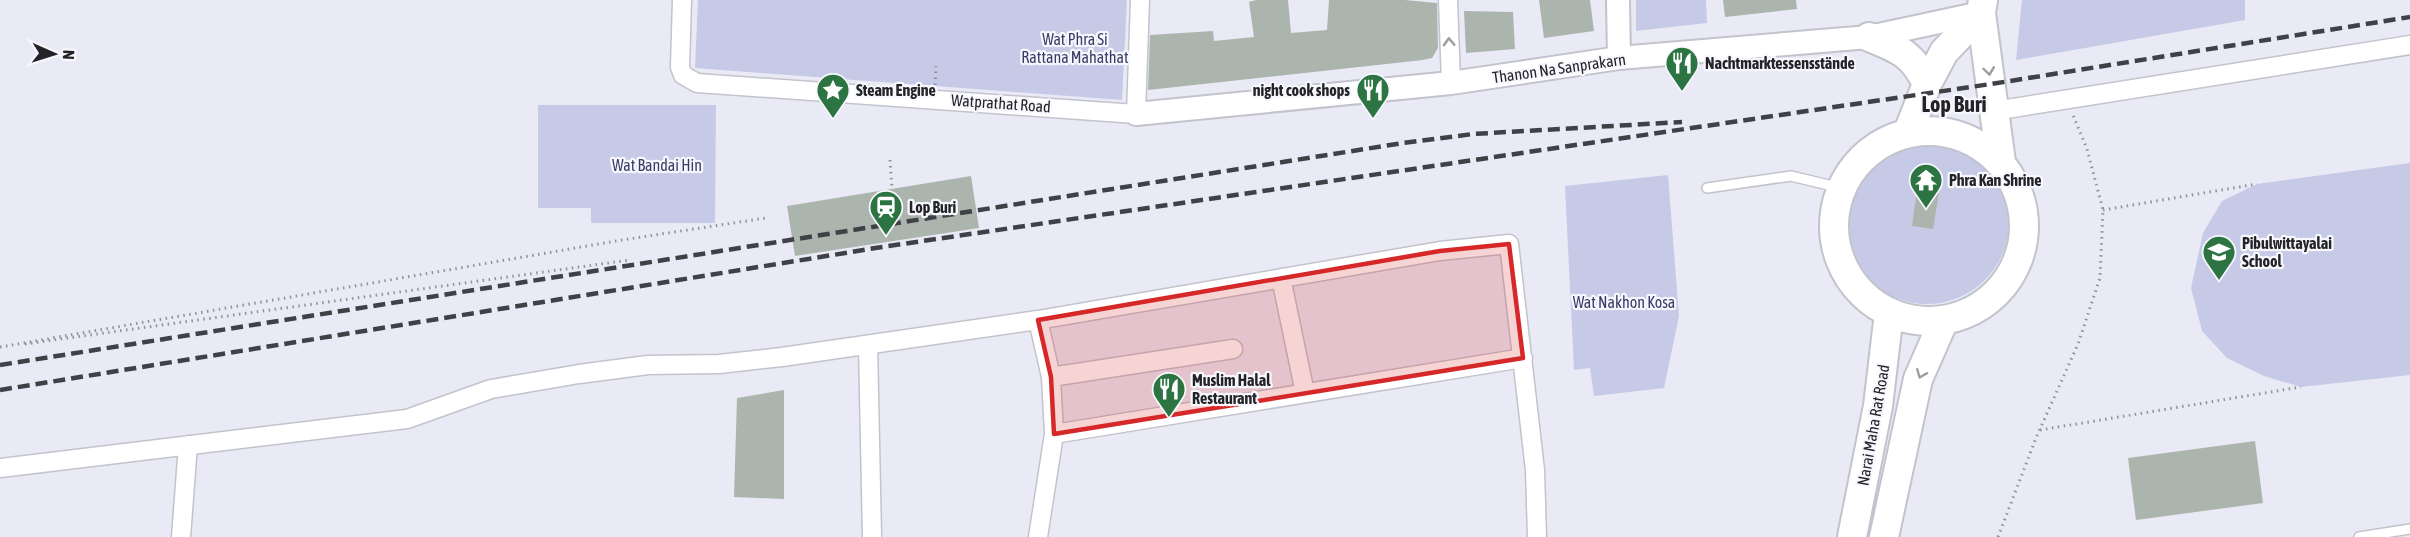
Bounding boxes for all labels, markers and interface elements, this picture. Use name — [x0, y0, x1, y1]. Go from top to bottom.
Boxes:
north arrow — [24, 24, 84, 84]
park label: Wat Phra Si Rattana Mahathat — [1021, 30, 1129, 66]
one-way arrow — [1443, 37, 1456, 46]
restaurant icon: Nachtmarktessensstände — [1664, 45, 1700, 92]
text: N — [60, 50, 78, 60]
street label: Thanon Na Sanprakarn — [1491, 50, 1627, 87]
place label: Nachtmarktessensstände — [1705, 54, 1855, 72]
one-way arrow — [1982, 66, 1995, 75]
place icon: Steam Engine — [815, 72, 851, 119]
restaurant icon: night cook shops — [1355, 72, 1391, 119]
place label: Steam Engine — [856, 81, 936, 99]
place label: night cook shops — [1253, 81, 1350, 99]
street label: Watprathat Road — [951, 91, 1051, 116]
district label: Lop Buri — [1922, 91, 1986, 117]
park label: Wat Bandai Hin — [612, 156, 702, 174]
temple icon: Phra Kan Shrine — [1908, 162, 1944, 209]
place label: Phra Kan Shrine — [1949, 171, 2041, 189]
station icon: Lop Buri — [868, 189, 904, 236]
place label: Lop Buri — [909, 198, 957, 216]
school or university icon: Pibulwittayalai School — [2201, 234, 2237, 281]
place label: Pibulwittayalai School — [2242, 234, 2332, 270]
park label: Wat Nakhon Kosa — [1573, 293, 1675, 311]
street label: Narai Maha Rat Road — [1853, 363, 1893, 487]
one-way arrow — [1915, 368, 1928, 379]
restaurant icon: Muslim Halal Restaurant — [1151, 371, 1187, 418]
place label: Muslim Halal Restaurant — [1192, 371, 1271, 407]

